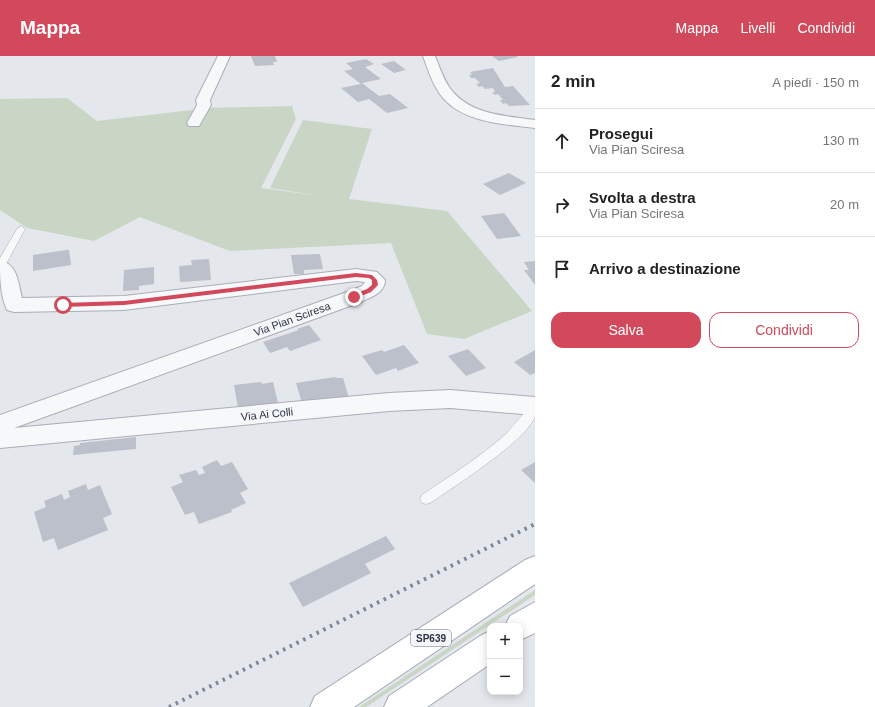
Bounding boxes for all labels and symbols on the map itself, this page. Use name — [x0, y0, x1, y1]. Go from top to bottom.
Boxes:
route end — [345, 288, 363, 306]
route start — [54, 296, 72, 314]
street label: Via Pian Sciresa — [252, 299, 333, 338]
street label: Via Ai Colli — [240, 405, 294, 423]
road number: SP639 — [411, 630, 451, 646]

